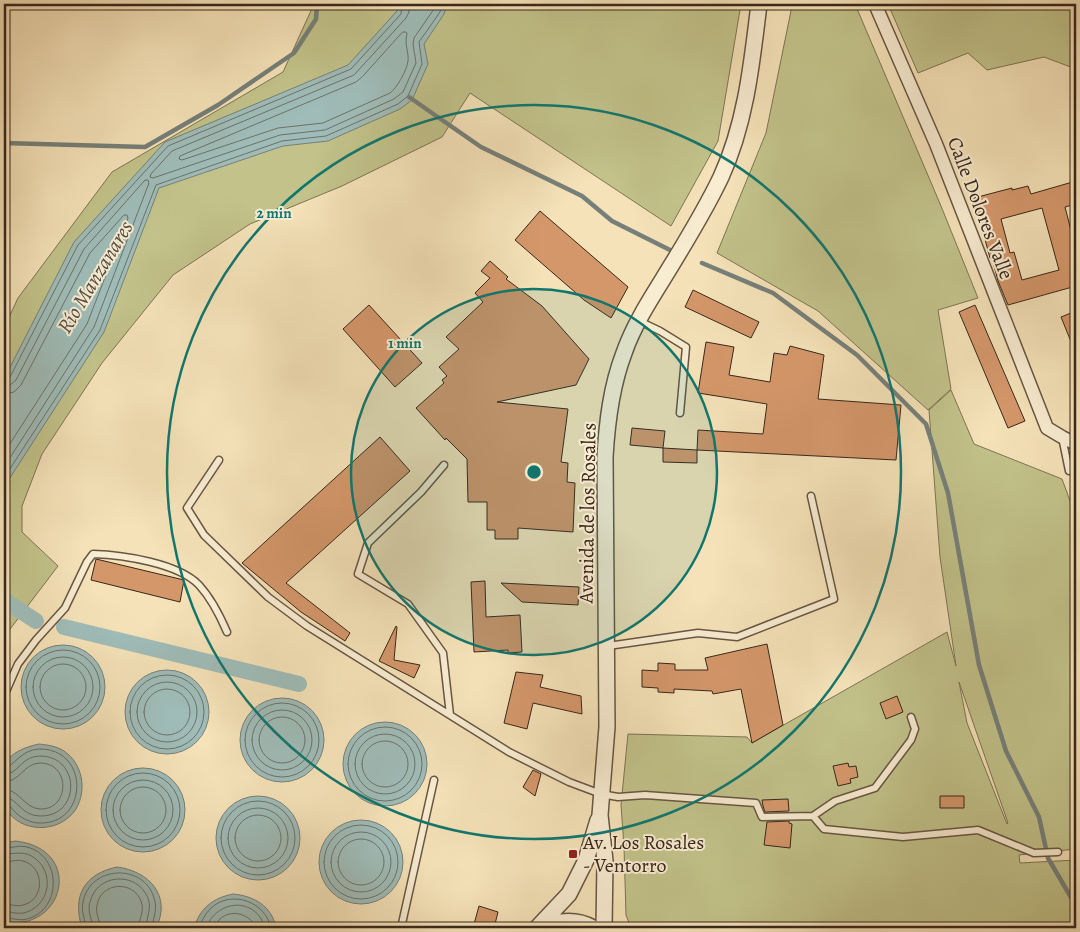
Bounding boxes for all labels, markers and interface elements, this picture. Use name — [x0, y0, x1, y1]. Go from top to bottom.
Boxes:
street label: Calle Dolores Valle — [941, 133, 1020, 283]
text: 2 min — [256, 203, 292, 223]
water label: Río Manzanares — [50, 216, 140, 338]
text: 1 min — [388, 333, 422, 353]
street label: Avenida de los Rosales — [572, 422, 603, 605]
centre of rings — [525, 463, 543, 481]
place label: Av. Los Rosales - Ventorro — [582, 829, 704, 879]
marker: Av. Los Rosales - Ventorro — [567, 848, 579, 860]

